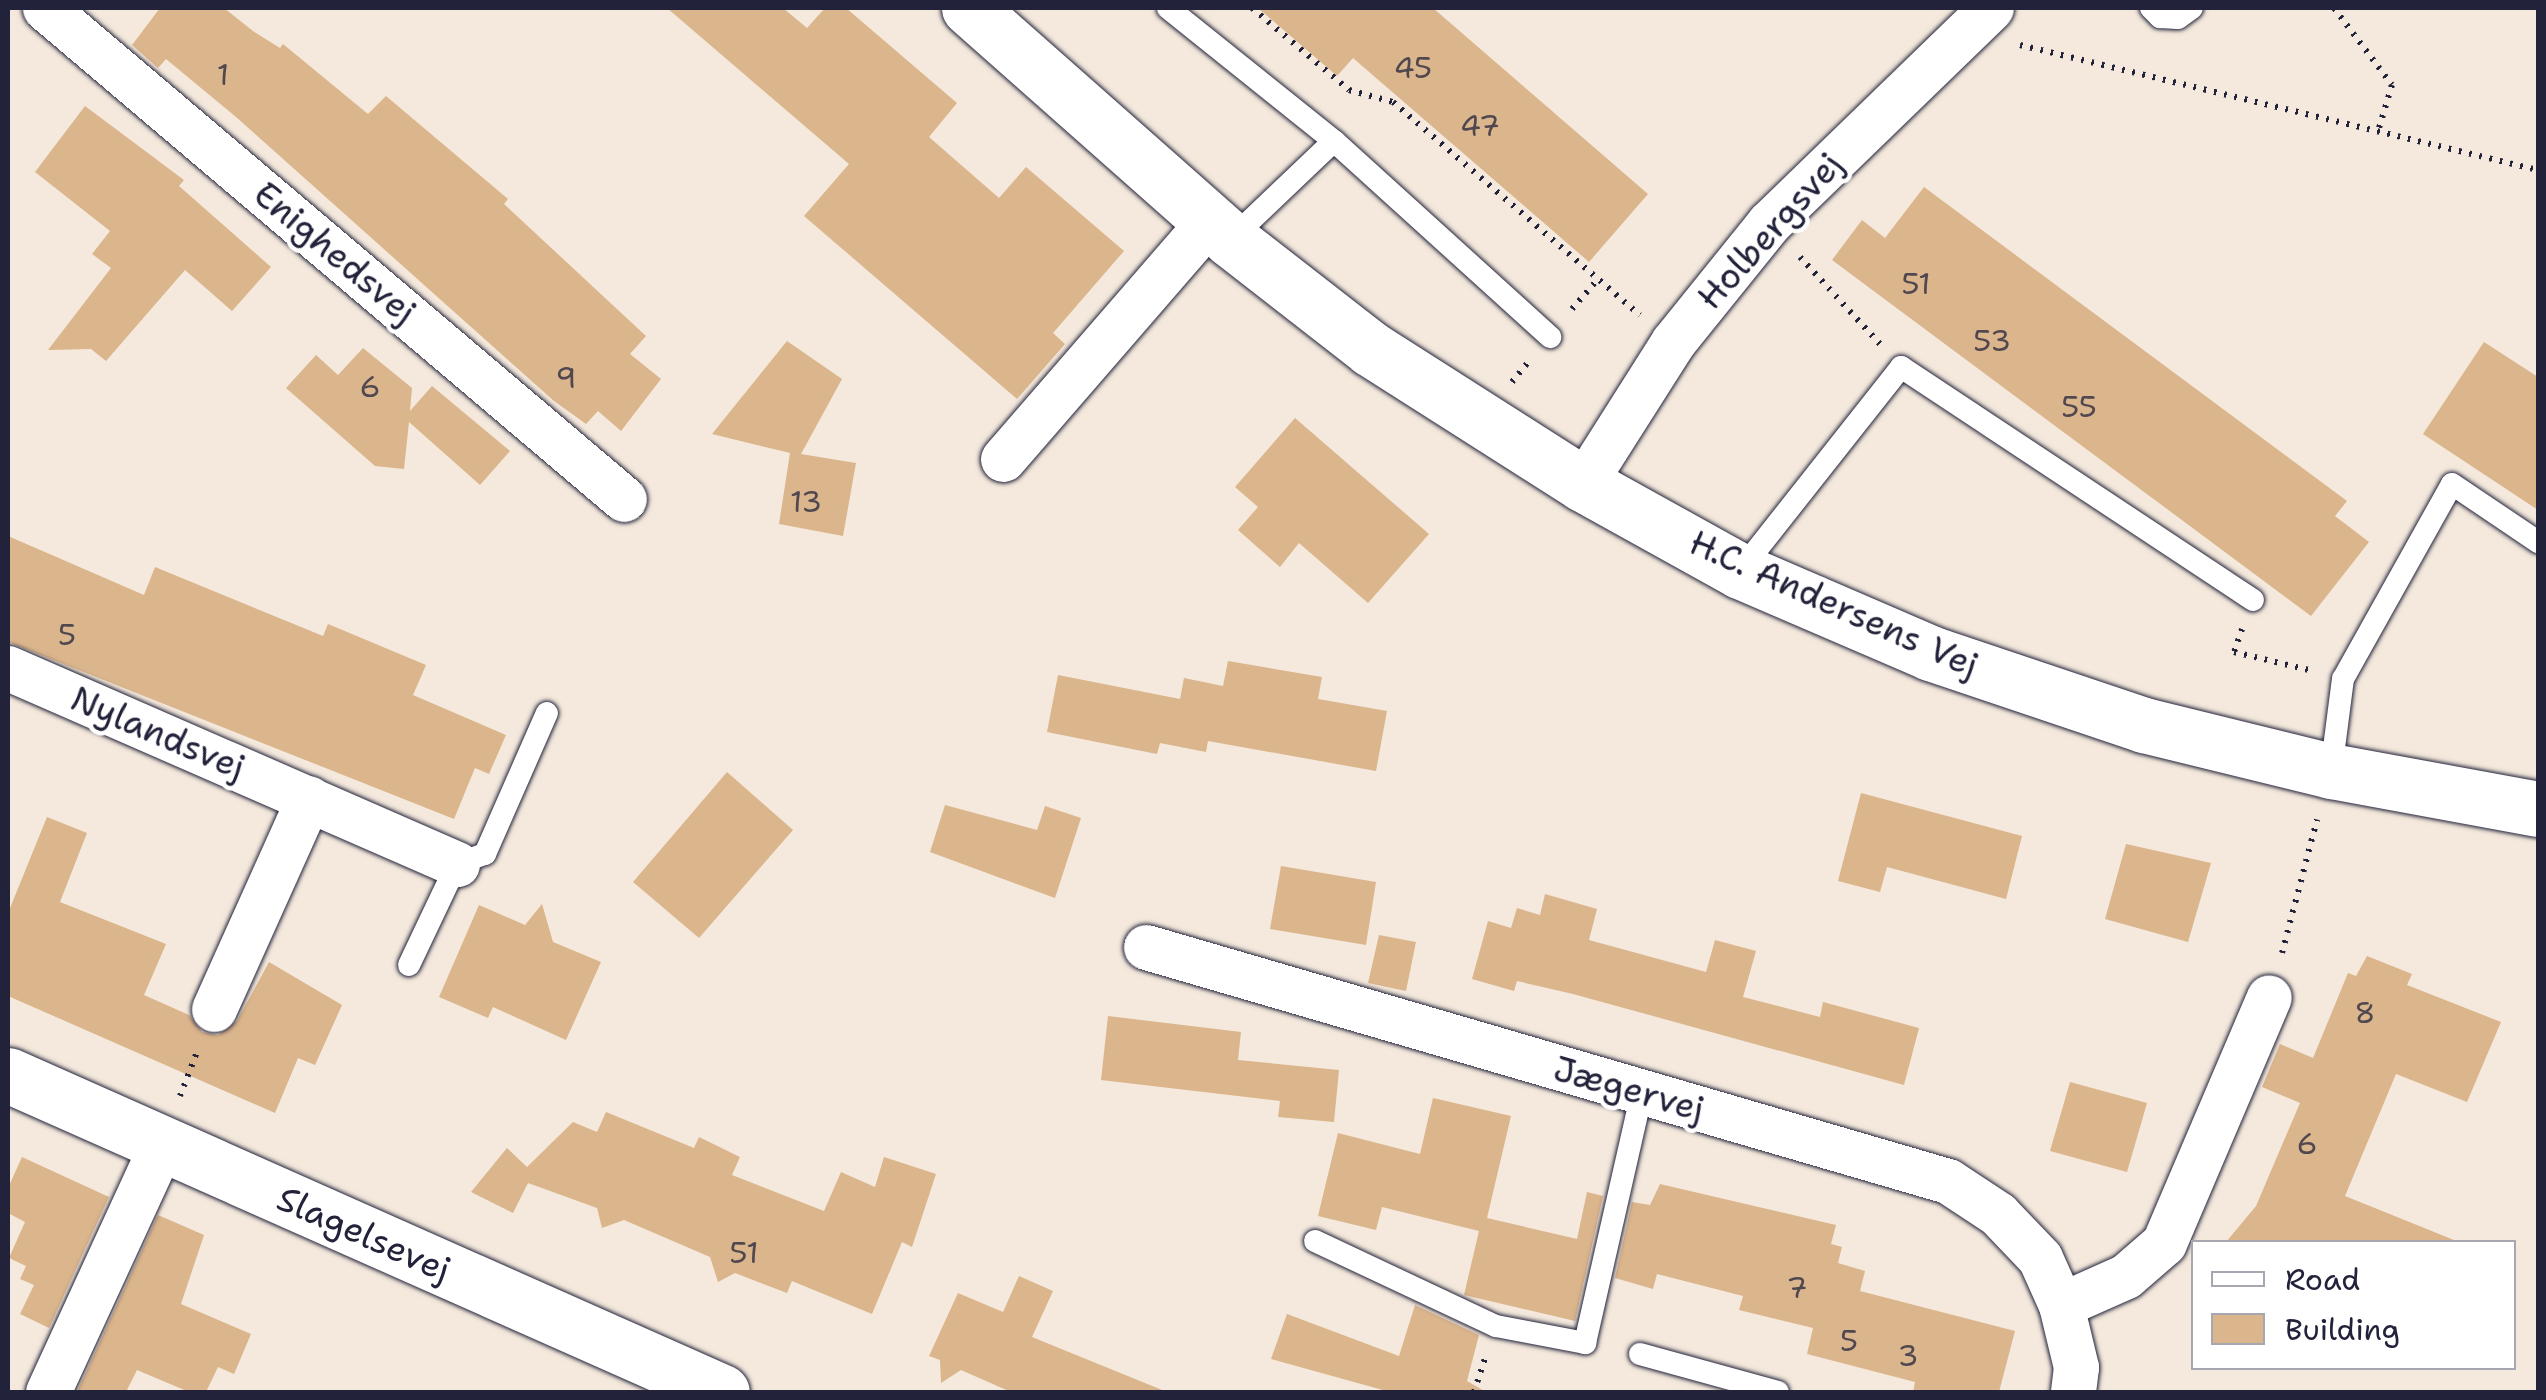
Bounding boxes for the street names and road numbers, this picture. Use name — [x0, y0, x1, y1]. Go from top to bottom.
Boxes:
street label: Holbergsvej — [1689, 144, 1851, 318]
street label: Enighedsvej — [245, 173, 425, 333]
street label: H.C. Andersens Vej — [1683, 521, 1985, 687]
street label: Nylandsvej — [64, 677, 252, 789]
street label: Jægervej — [1549, 1047, 1709, 1131]
street label: Slagelsevej — [271, 1177, 457, 1291]

